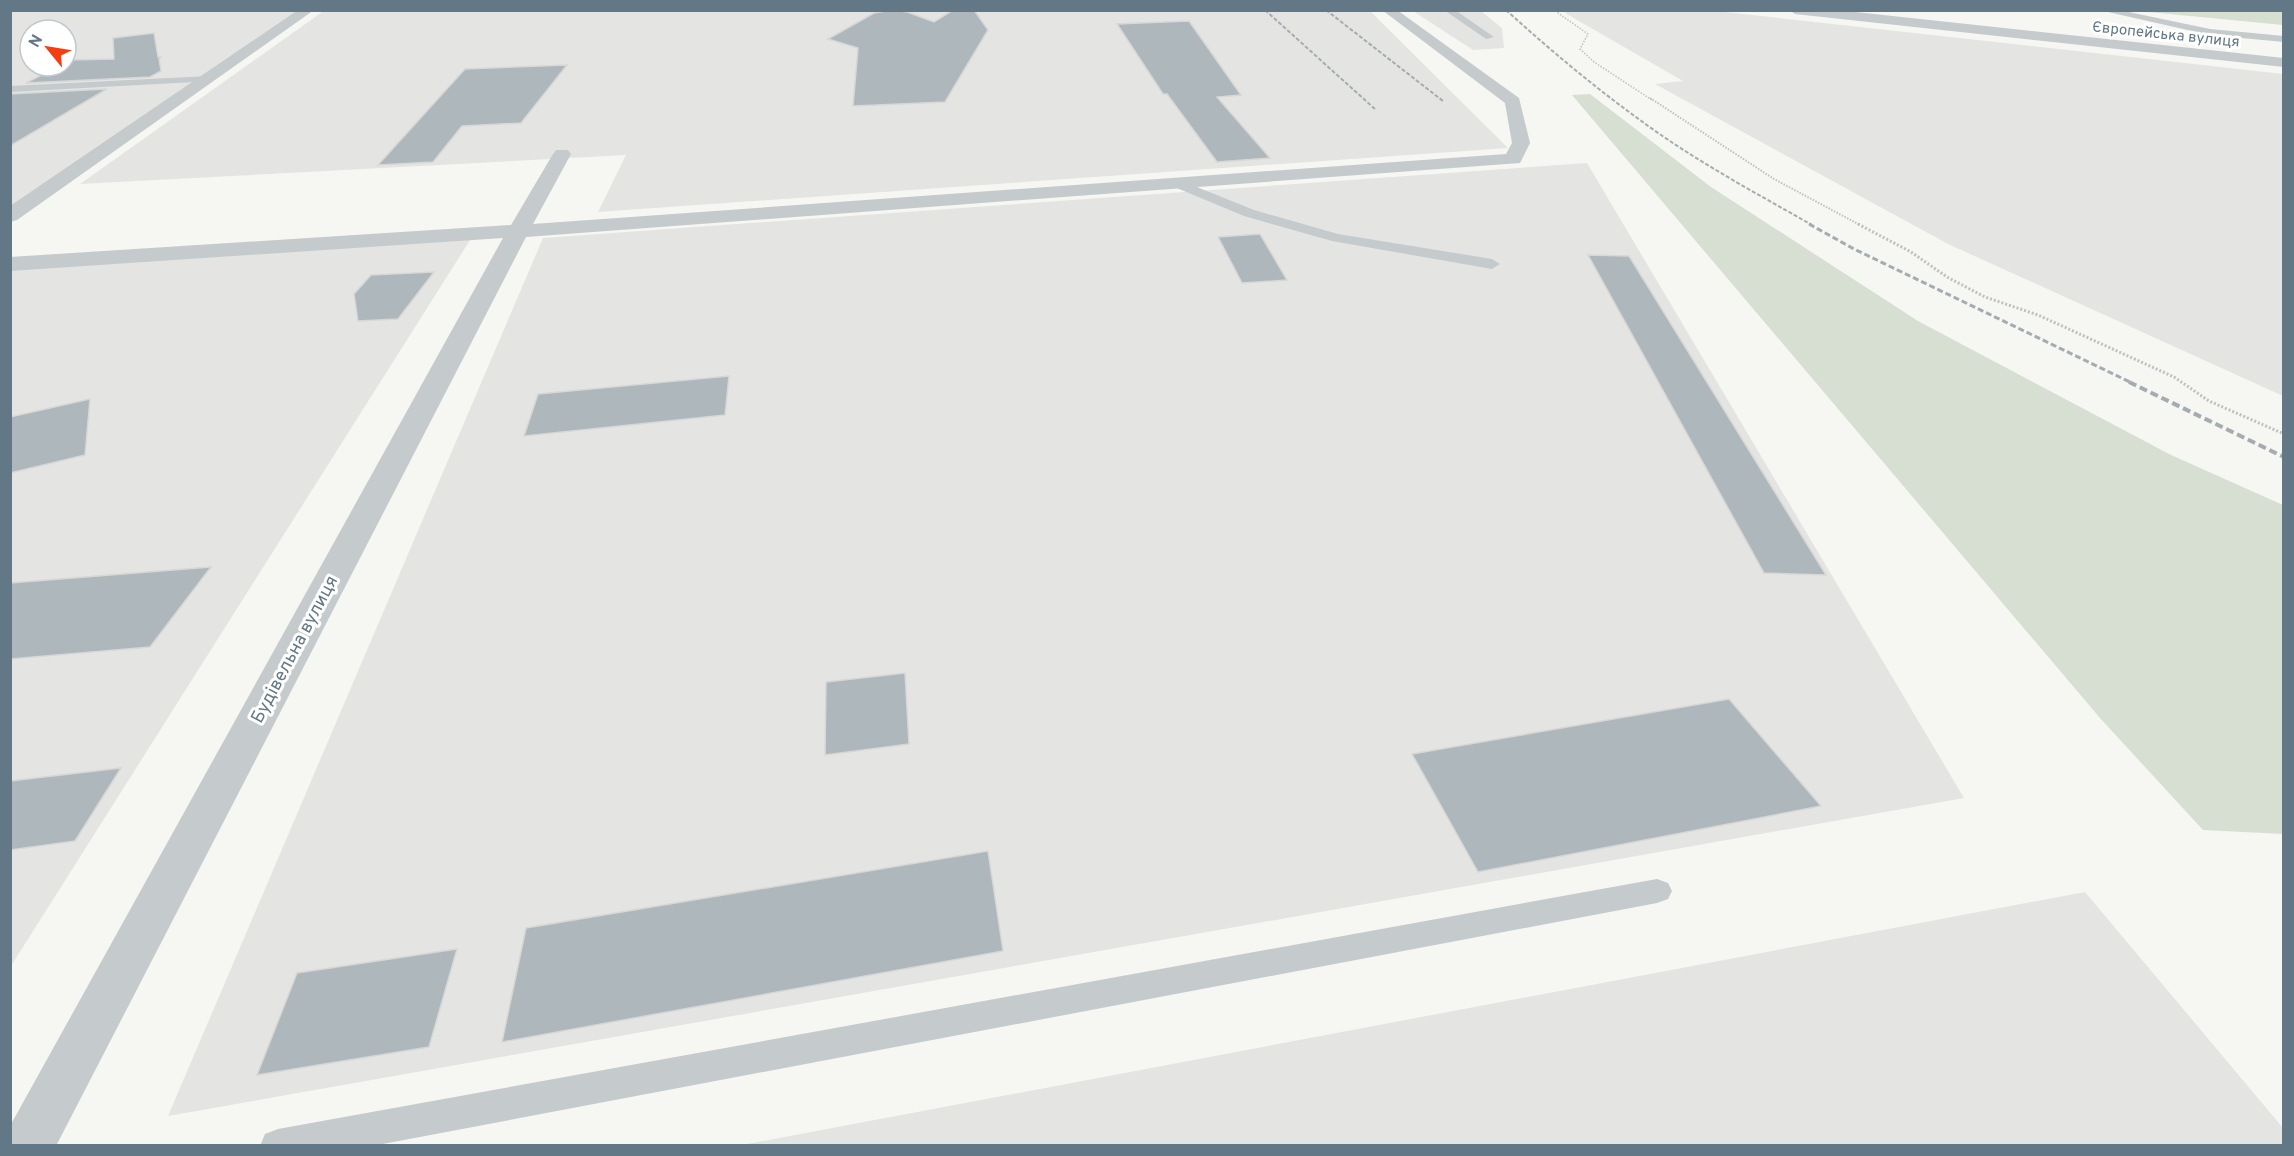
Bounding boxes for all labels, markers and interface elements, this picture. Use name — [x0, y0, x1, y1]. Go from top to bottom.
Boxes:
north arrow — [18, 18, 78, 78]
street label: Європейська вулиця — [2091, 18, 2240, 53]
text: N — [25, 32, 48, 51]
street label: Будівельна вулиця — [247, 572, 344, 727]

